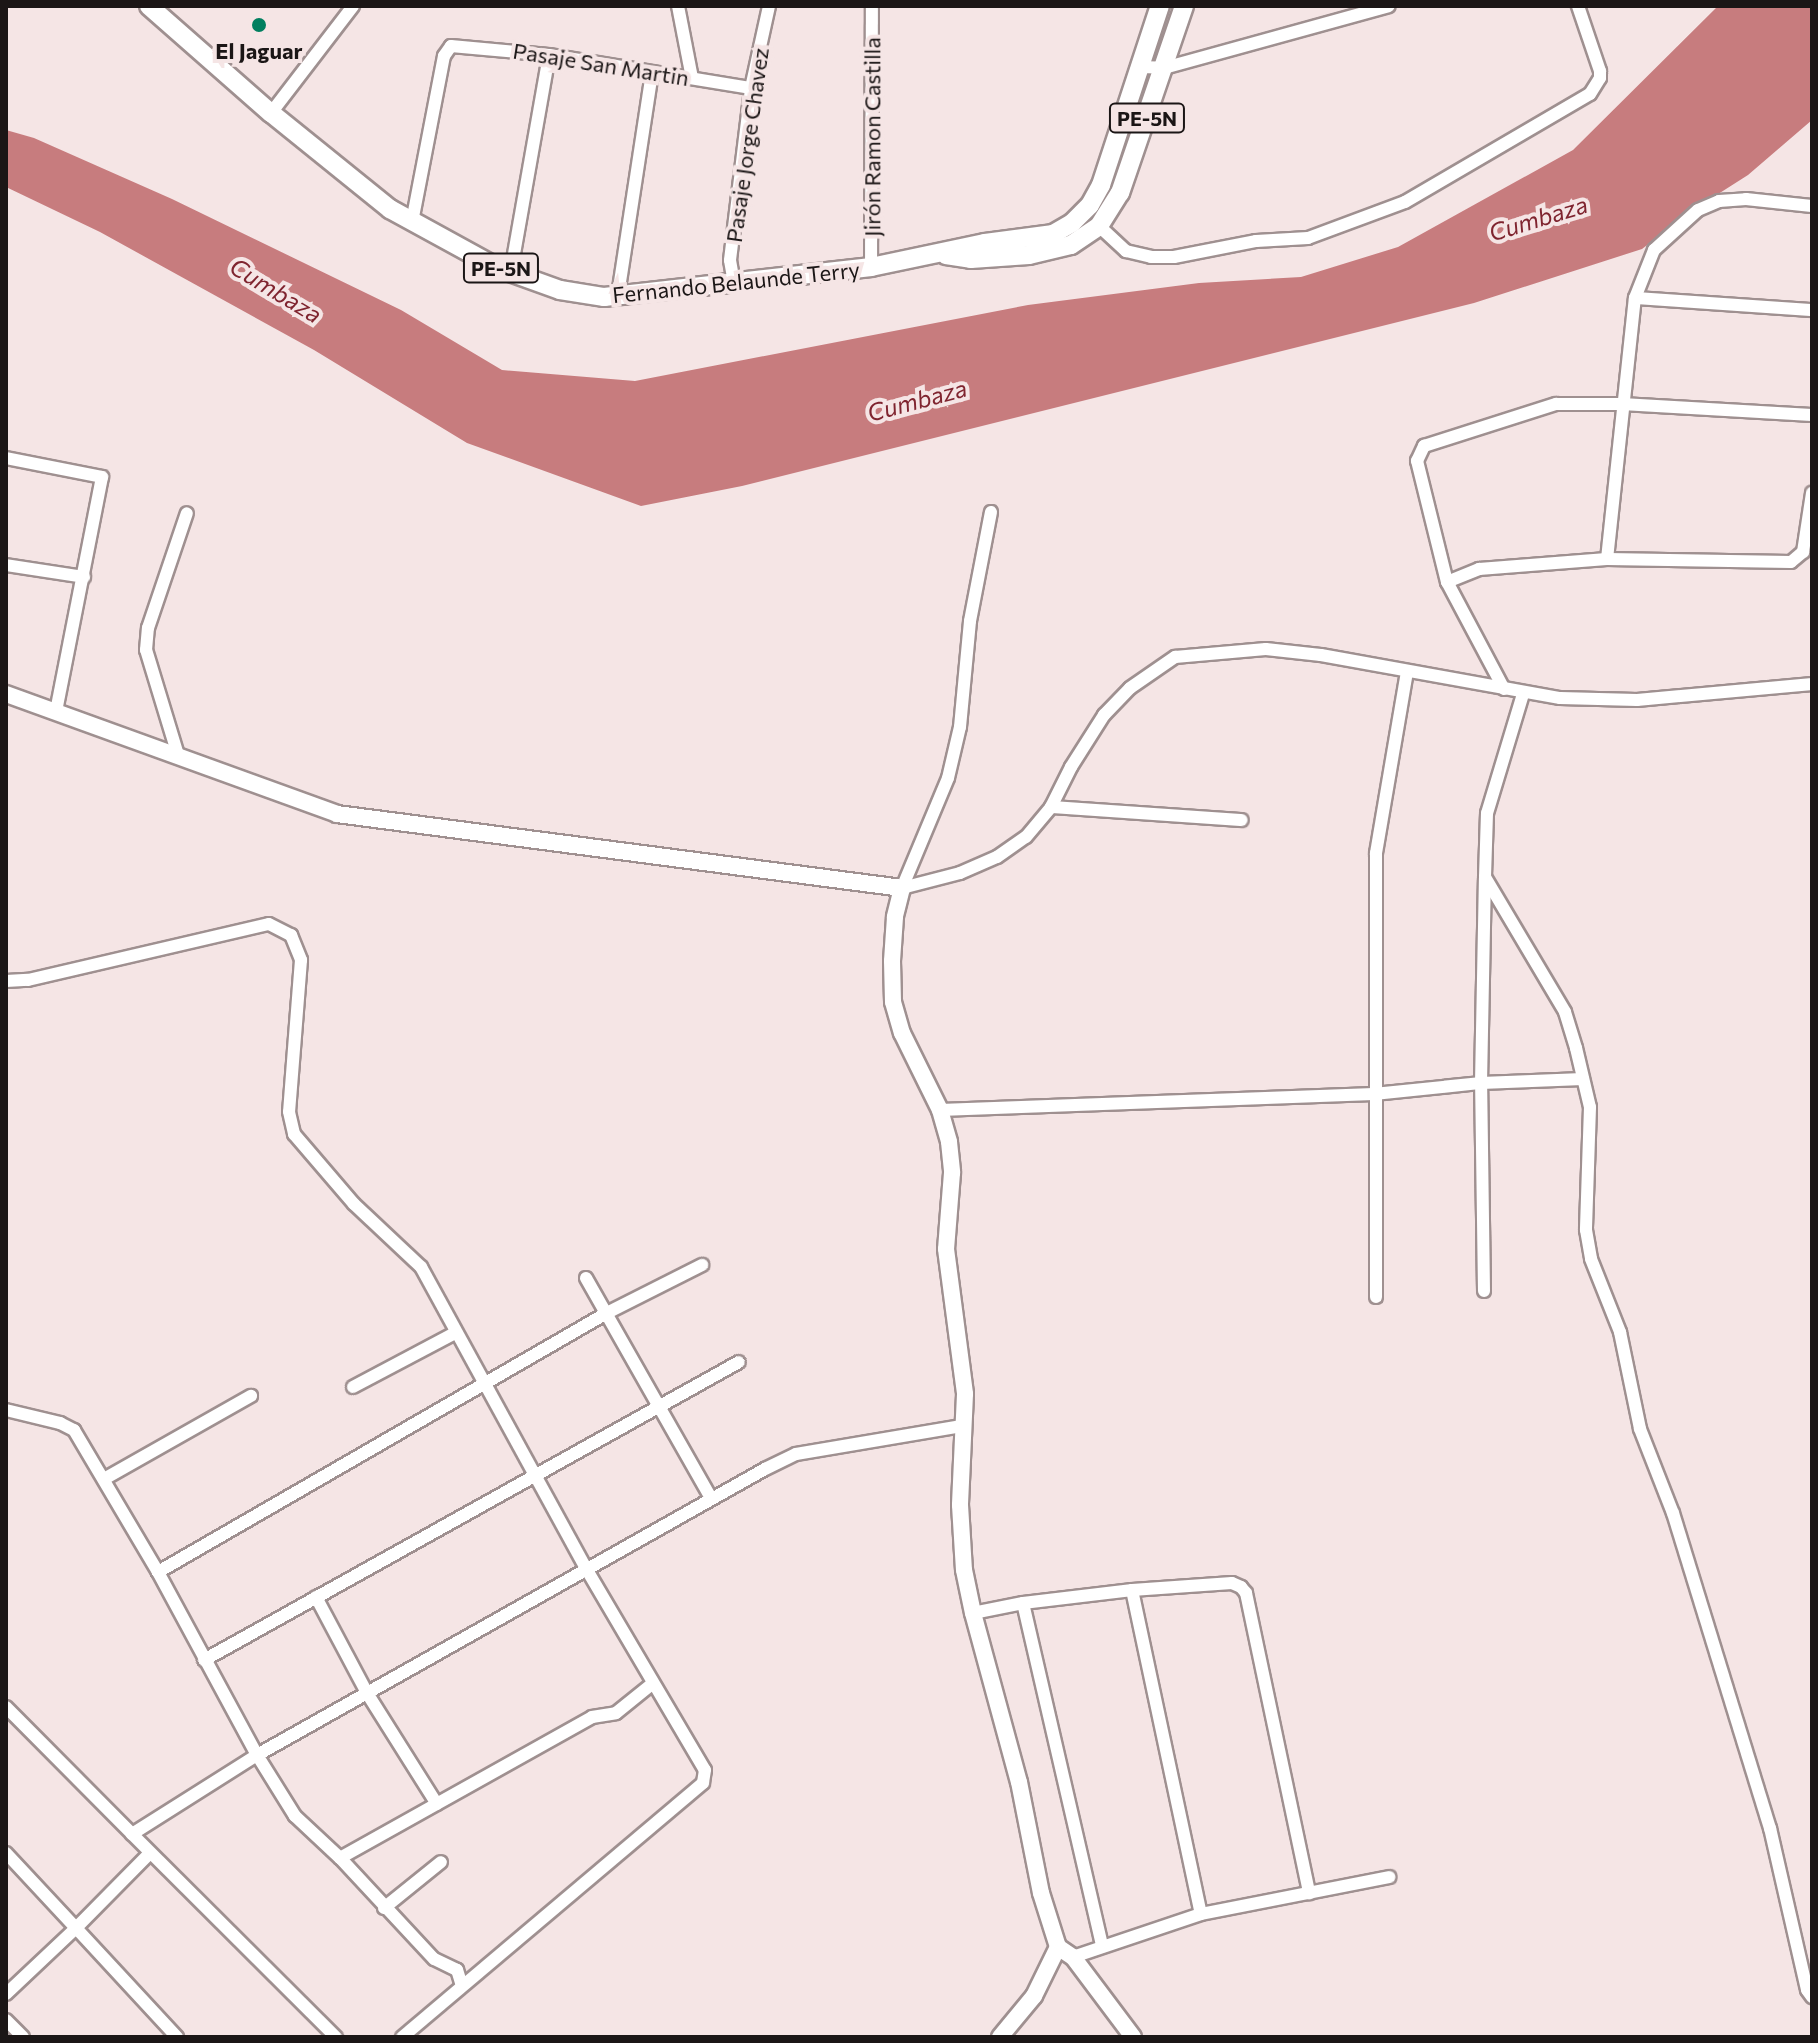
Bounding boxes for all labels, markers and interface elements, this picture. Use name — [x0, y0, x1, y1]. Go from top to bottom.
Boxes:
marker: El Jaguar — [250, 16, 268, 34]
street label: Pasaje San Martin — [511, 37, 691, 91]
street label: Jirón Ramon Castilla — [859, 37, 885, 237]
place label: El Jaguar — [215, 38, 303, 64]
street label: Pasaje Jorge Chavez — [720, 46, 774, 244]
road number: PE-5N — [1107, 102, 1187, 134]
water label: Cumbaza — [1485, 189, 1591, 247]
water label: Cumbaza — [225, 251, 327, 329]
road number: PE-5N — [461, 252, 541, 284]
street label: Fernando Belaunde Terry — [611, 256, 861, 308]
water label: Cumbaza — [864, 373, 970, 427]

